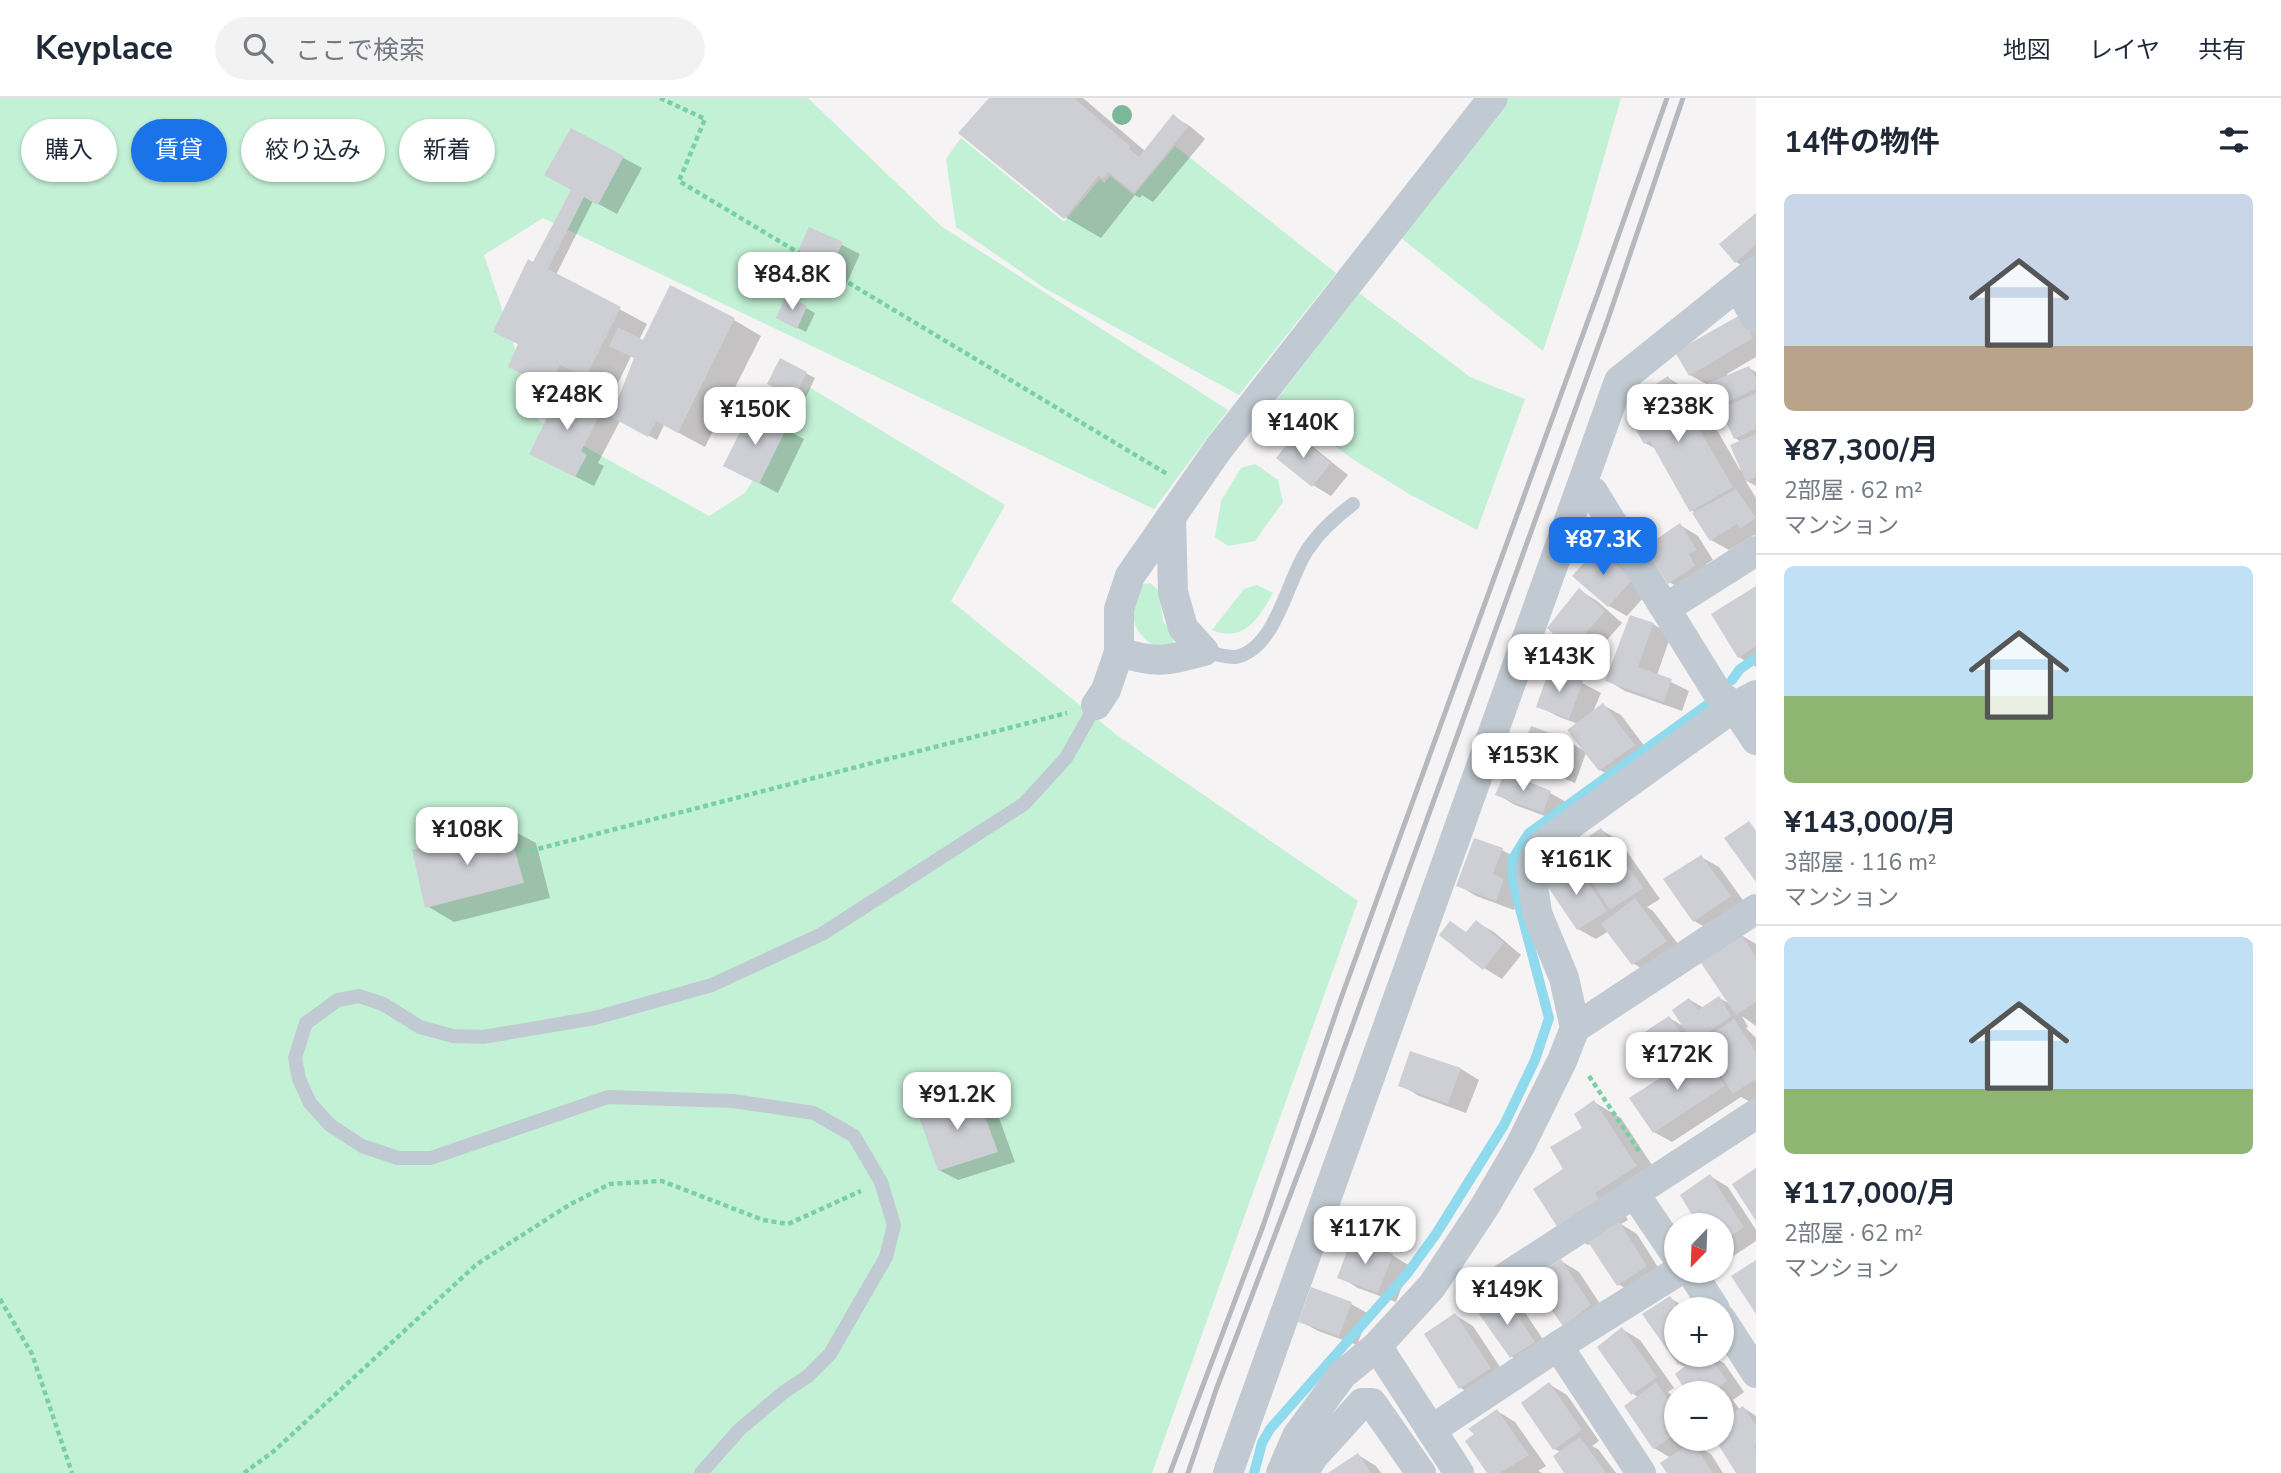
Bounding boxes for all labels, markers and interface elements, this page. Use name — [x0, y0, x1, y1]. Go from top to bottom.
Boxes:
search box — [215, 17, 705, 80]
text: Keyplace — [35, 26, 173, 71]
icon: search — [239, 29, 277, 67]
text: ここで検索 — [295, 33, 425, 68]
text: 地図 — [2003, 34, 2051, 66]
text: レイヤ — [2089, 34, 2160, 66]
text: 共有 — [2198, 34, 2246, 66]
chip: 購入 — [21, 119, 117, 182]
chip: 賃貸 — [131, 119, 227, 182]
chip: 絞り込み — [241, 119, 385, 182]
chip: 新着 — [399, 119, 495, 182]
icon: filters — [2215, 121, 2253, 159]
text: 14件の物件 — [1784, 122, 1940, 163]
icon: home — [1956, 240, 2082, 366]
pin: ¥84.8K — [735, 252, 849, 312]
text: ¥84.8K — [754, 259, 830, 290]
pin: ¥248K — [518, 372, 616, 432]
text: ¥248K — [532, 379, 602, 410]
pin: ¥238K — [1629, 384, 1727, 444]
pin: ¥150K — [706, 388, 804, 447]
text: ¥238K — [1643, 391, 1713, 422]
text: ¥150K — [720, 394, 790, 425]
pin: ¥140K — [1254, 400, 1352, 460]
text: ¥140K — [1268, 407, 1338, 438]
text: ¥87,300/月 — [1784, 430, 1939, 471]
text: 2部屋 · 62 m² — [1784, 475, 1923, 506]
text: マンション — [1784, 510, 1899, 541]
pin: ¥87.3K — [1546, 518, 1660, 577]
text: ¥87.3K — [1565, 524, 1641, 555]
icon: home — [1956, 612, 2082, 738]
pin: ¥143K — [1510, 634, 1608, 694]
text: ¥143K — [1524, 641, 1594, 672]
pin: ¥153K — [1474, 734, 1572, 793]
text: ¥153K — [1488, 740, 1558, 771]
text: ¥143,000/月 — [1784, 802, 1957, 843]
pin: ¥108K — [418, 808, 516, 867]
text: ¥108K — [432, 814, 502, 845]
pin: ¥161K — [1527, 838, 1625, 897]
text: ¥161K — [1541, 844, 1611, 875]
text: 3部屋 · 116 m² — [1784, 847, 1937, 878]
text: マンション — [1784, 882, 1899, 913]
icon: home — [1956, 983, 2082, 1109]
pin: ¥172K — [1628, 1032, 1726, 1092]
text: ¥172K — [1642, 1039, 1712, 1070]
pin: ¥91.2K — [900, 1072, 1014, 1132]
text: ¥91.2K — [919, 1079, 995, 1110]
text: ¥117,000/月 — [1784, 1173, 1957, 1214]
pin: ¥117K — [1316, 1206, 1414, 1266]
text: ¥117K — [1330, 1213, 1400, 1244]
north arrow — [1664, 1213, 1734, 1283]
map controls — [1664, 1213, 1734, 1451]
text: 2部屋 · 62 m² — [1784, 1218, 1923, 1249]
text: マンション — [1784, 1253, 1899, 1284]
pin: ¥149K — [1458, 1268, 1556, 1327]
text: ¥149K — [1472, 1274, 1542, 1305]
button: + — [1664, 1297, 1734, 1367]
button: − — [1664, 1381, 1734, 1451]

